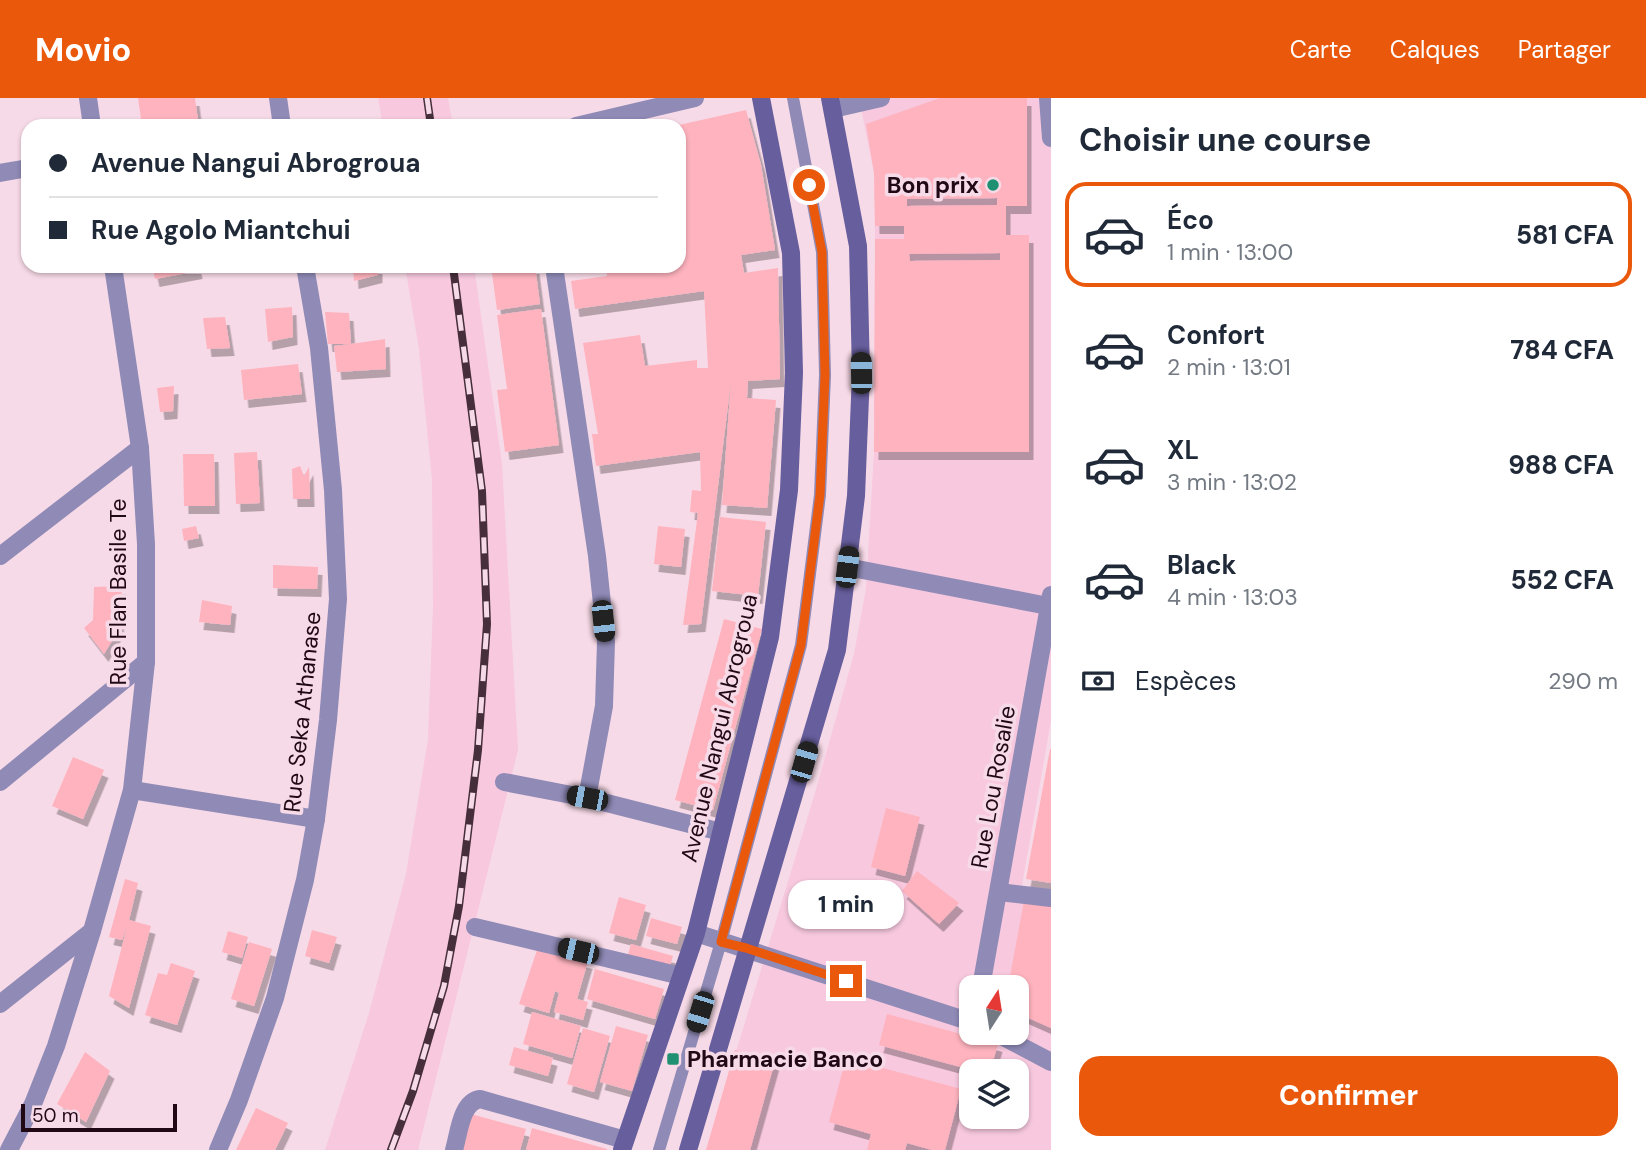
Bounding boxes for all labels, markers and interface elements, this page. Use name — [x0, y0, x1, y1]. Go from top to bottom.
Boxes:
text: Movio — [35, 28, 131, 71]
text: Carte — [1290, 34, 1352, 65]
text: Calques — [1390, 34, 1480, 65]
text: Partager — [1518, 34, 1611, 65]
text: Choisir une course — [1079, 119, 1371, 161]
text: Avenue Nangui Abrogroua — [91, 146, 420, 180]
route start — [793, 169, 825, 201]
place label: Bon prix — [887, 170, 979, 200]
marker: Bon prix — [985, 177, 1001, 193]
icon: car — [1083, 203, 1146, 266]
text: Éco — [1167, 203, 1214, 237]
text: Rue Agolo Miantchui — [91, 213, 351, 247]
text: 581 CFA — [1516, 218, 1614, 252]
text: 1 min · 13:00 — [1167, 237, 1293, 267]
icon: car — [1083, 318, 1146, 381]
text: Confort — [1167, 318, 1265, 352]
text: 784 CFA — [1510, 333, 1614, 367]
car — [851, 352, 872, 394]
text: 2 min · 13:01 — [1167, 352, 1291, 382]
icon: car — [1083, 433, 1146, 496]
text: XL — [1167, 433, 1199, 467]
text: 988 CFA — [1508, 448, 1614, 482]
text: 3 min · 13:02 — [1167, 467, 1297, 497]
street label: Rue Flan Basile Te — [103, 499, 133, 685]
car — [835, 545, 860, 589]
icon: car — [1083, 548, 1146, 611]
text: Black — [1167, 548, 1237, 582]
text: 552 CFA — [1510, 563, 1614, 597]
text: 4 min · 13:03 — [1167, 582, 1298, 612]
street label: Avenue Nangui Abrogroua — [673, 591, 765, 865]
car — [591, 599, 616, 643]
street label: Rue Seka Athanase — [277, 610, 327, 814]
icon: cash — [1079, 662, 1117, 700]
text: Espèces — [1135, 664, 1236, 698]
text: 290 m — [1548, 666, 1618, 696]
street label: Rue Lou Rosalie — [964, 703, 1022, 871]
car — [789, 739, 820, 785]
car — [565, 784, 610, 812]
callout: 1 min — [788, 880, 904, 928]
text: 1 min — [818, 889, 874, 919]
car — [556, 936, 601, 966]
route end — [830, 965, 862, 997]
north arrow — [959, 975, 1029, 1045]
map controls — [959, 975, 1029, 1129]
car — [684, 989, 717, 1035]
place label: Pharmacie Banco — [687, 1044, 883, 1074]
marker: Pharmacie Banco — [665, 1051, 681, 1067]
button: Confirmer — [1079, 1056, 1618, 1136]
button: layers — [959, 1059, 1029, 1129]
scale bar — [21, 1101, 177, 1133]
text: 50 m — [32, 1103, 79, 1128]

